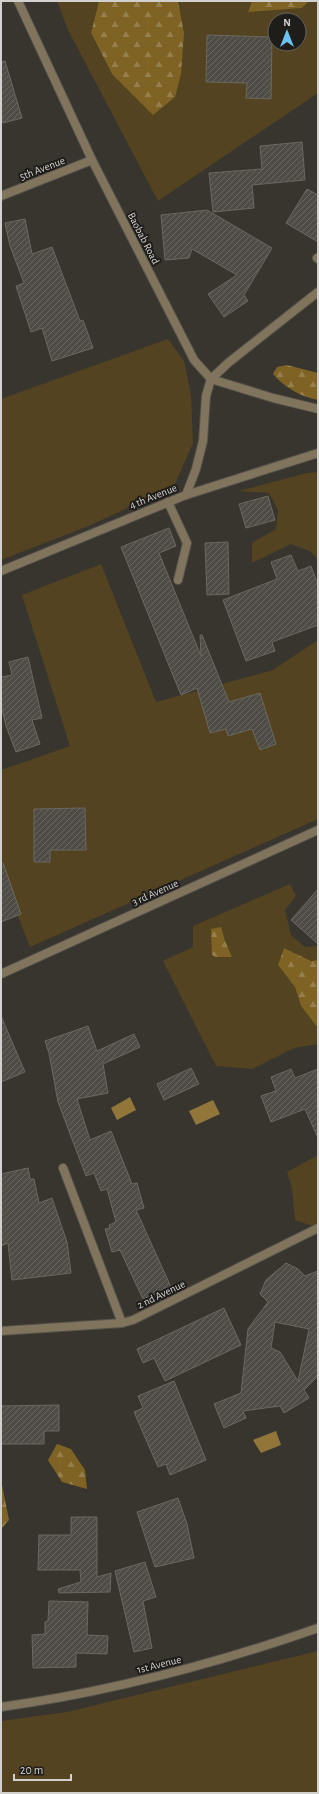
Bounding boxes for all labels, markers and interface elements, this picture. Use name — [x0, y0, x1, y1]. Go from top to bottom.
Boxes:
north arrow — [267, 12, 307, 52]
text: N — [283, 17, 291, 28]
street label: 5th Avenue — [18, 155, 66, 182]
street label: Baobab Road — [126, 211, 161, 266]
street label: 4 th Avenue — [128, 482, 179, 511]
street label: 3 rd Avenue — [130, 877, 180, 908]
street label: 2 nd Avenue — [135, 1278, 187, 1311]
street label: 1st Avenue — [136, 1654, 182, 1675]
scale bar — [14, 1756, 71, 1782]
text: 20 m — [20, 1764, 43, 1776]

